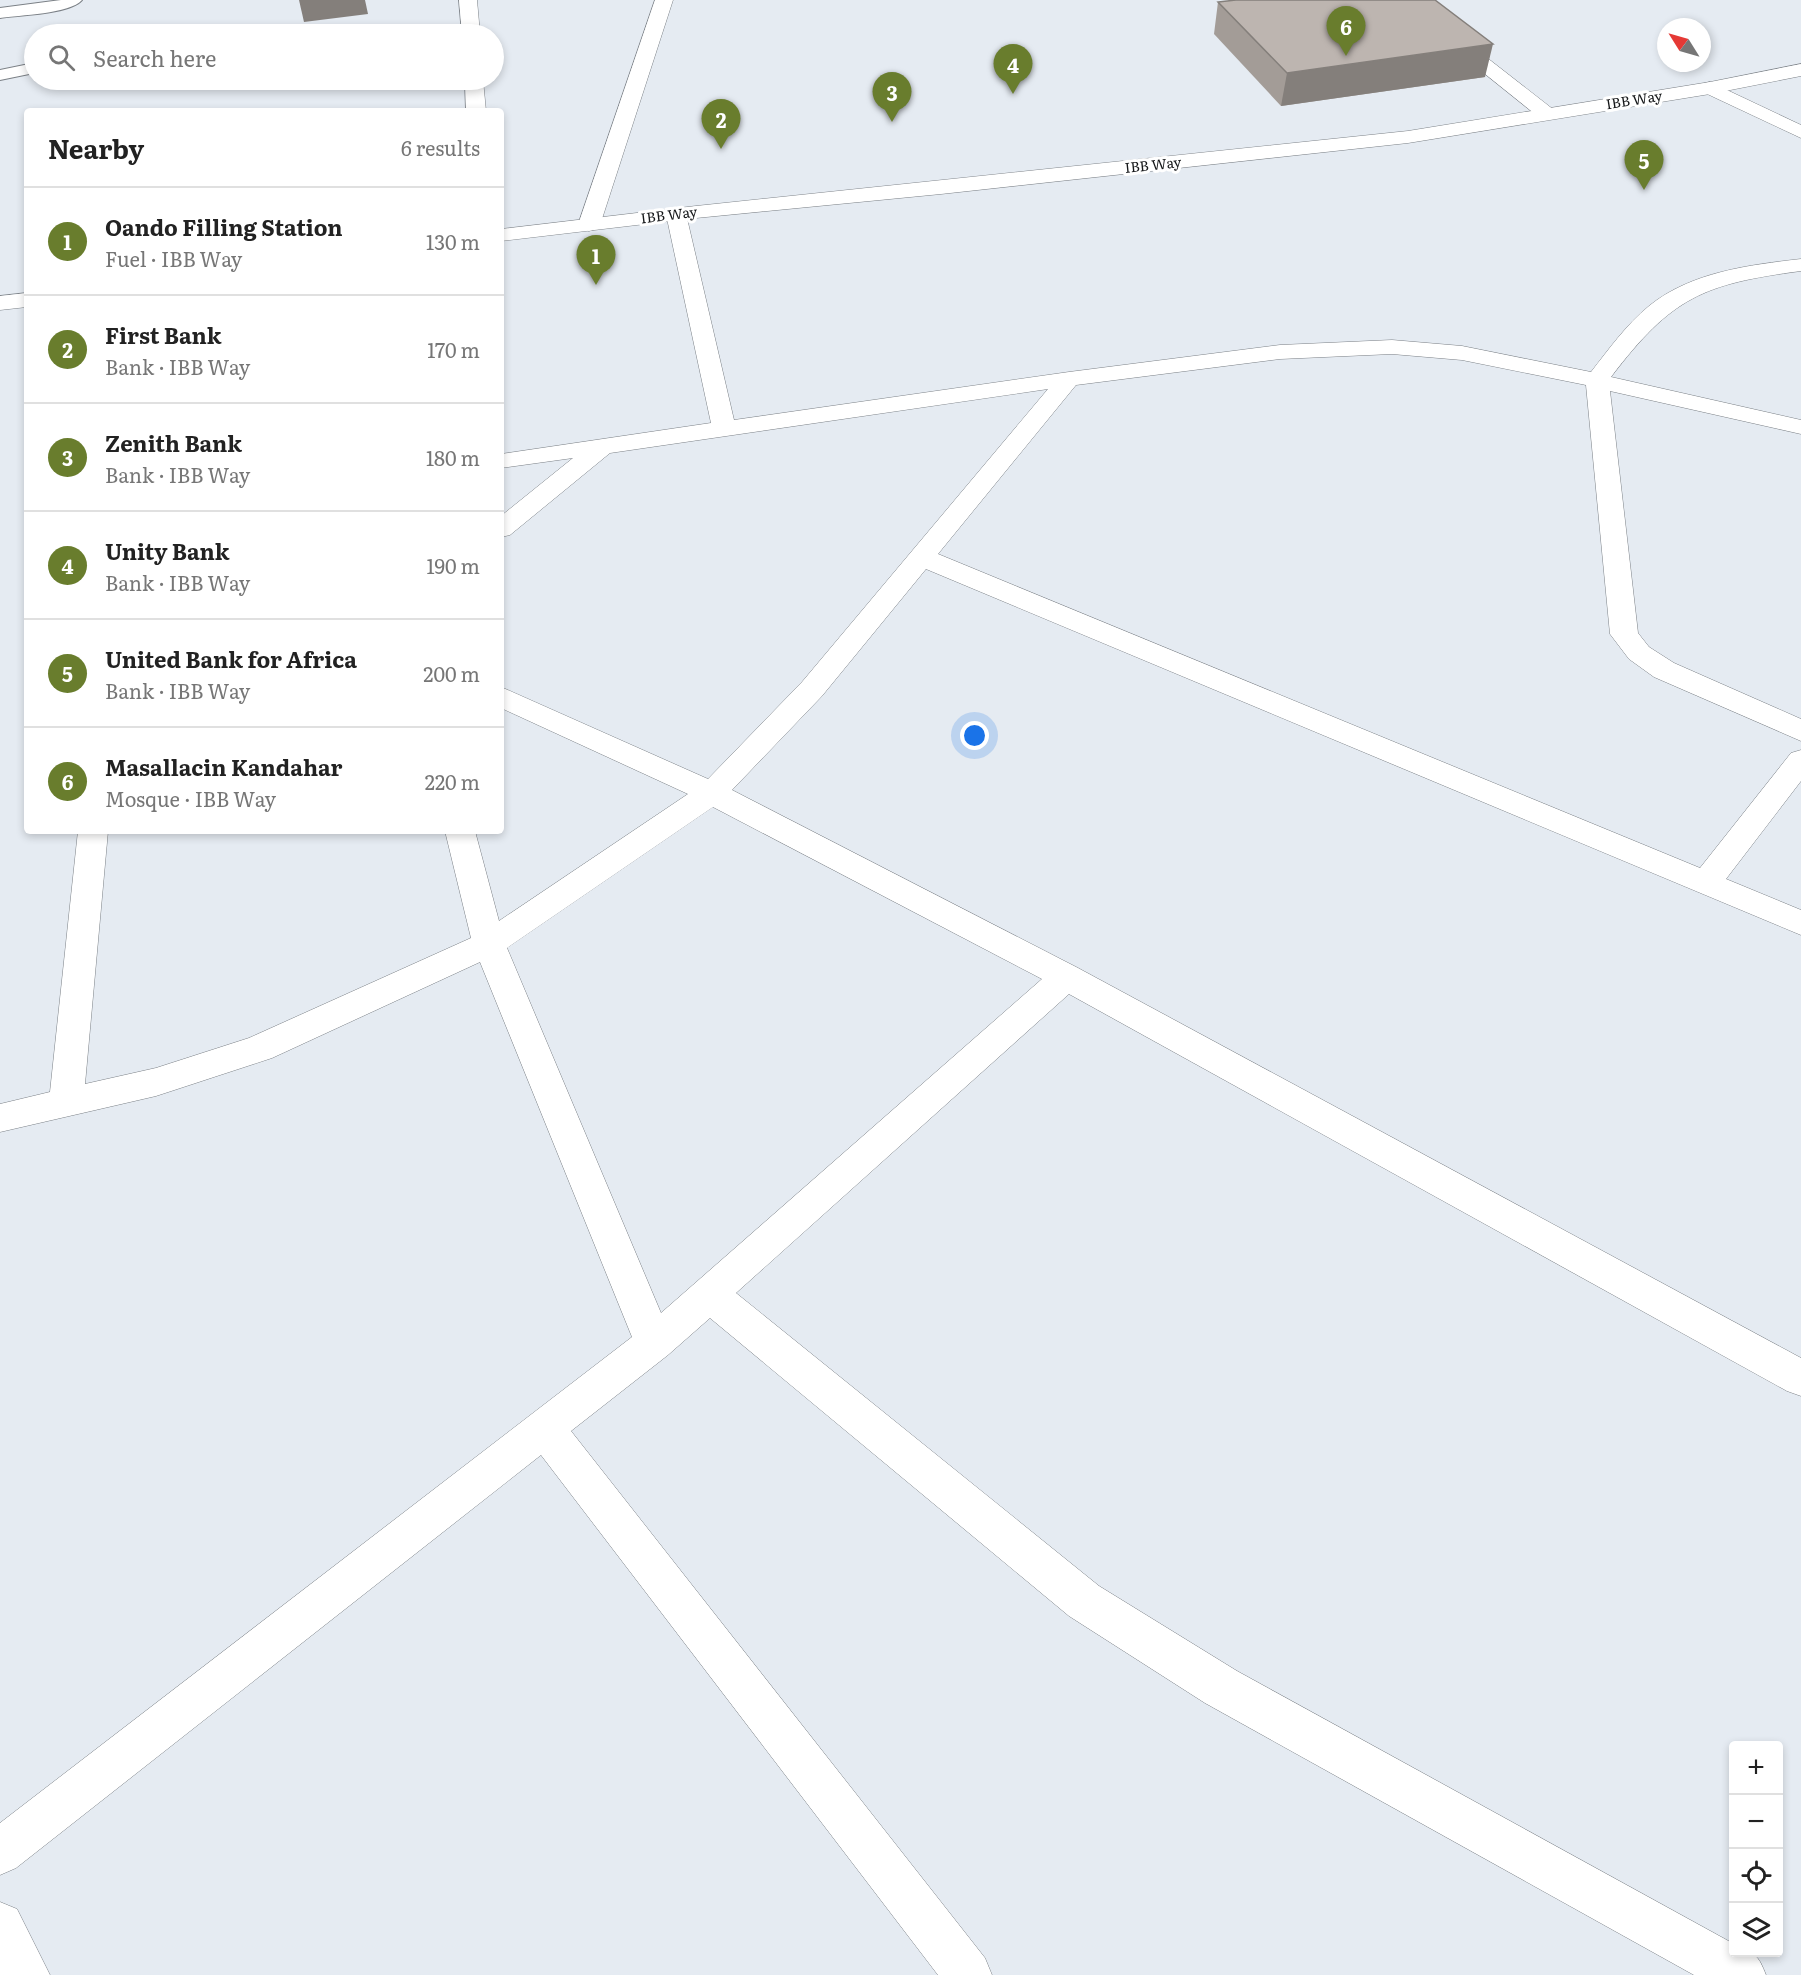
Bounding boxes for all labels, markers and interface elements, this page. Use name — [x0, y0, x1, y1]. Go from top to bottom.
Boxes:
pin: 6 — [1326, 7, 1366, 56]
north arrow — [1657, 18, 1711, 72]
search box — [24, 24, 504, 90]
icon: search — [45, 41, 78, 74]
text: Search here — [93, 41, 216, 74]
pin: 4 — [994, 44, 1032, 94]
pin: 3 — [872, 72, 912, 122]
street label: IBB Way — [1604, 85, 1664, 113]
pin: 2 — [702, 100, 740, 149]
text: Nearby — [48, 128, 144, 167]
text: 6 results — [401, 132, 480, 162]
pin: 5 — [1624, 140, 1664, 190]
street label: IBB Way — [1124, 151, 1183, 177]
street label: IBB Way — [639, 201, 699, 227]
text: Oando Filling Station — [105, 210, 343, 243]
text: 1 — [63, 226, 72, 256]
text: 130 m — [426, 226, 480, 256]
pin: 1 — [576, 236, 616, 285]
text: Fuel · IBB Way — [105, 243, 242, 273]
text: First Bank — [105, 318, 222, 351]
text: 2 — [62, 334, 73, 364]
text: 170 m — [427, 334, 480, 364]
text: Bank · IBB Way — [105, 351, 250, 381]
text: Zenith Bank — [105, 426, 242, 459]
text: 3 — [62, 442, 73, 472]
text: 180 m — [426, 442, 480, 472]
text: Bank · IBB Way — [105, 459, 250, 489]
text: Unity Bank — [105, 534, 230, 567]
text: 4 — [61, 550, 74, 580]
text: 190 m — [426, 550, 480, 580]
text: Bank · IBB Way — [105, 567, 250, 597]
text: United Bank for Africa — [105, 642, 357, 675]
text: 5 — [62, 658, 73, 688]
text: 200 m — [423, 658, 480, 688]
text: Bank · IBB Way — [105, 675, 250, 705]
your location — [960, 721, 989, 750]
text: Masallacin Kandahar — [105, 750, 342, 783]
text: 6 — [62, 766, 73, 796]
text: 220 m — [425, 766, 480, 796]
text: Mosque · IBB Way — [105, 783, 276, 813]
map controls — [1729, 1741, 1783, 1957]
button: + — [1729, 1741, 1783, 1795]
button: − — [1729, 1795, 1783, 1849]
button: locate — [1729, 1849, 1783, 1903]
button: layers — [1729, 1903, 1783, 1957]

